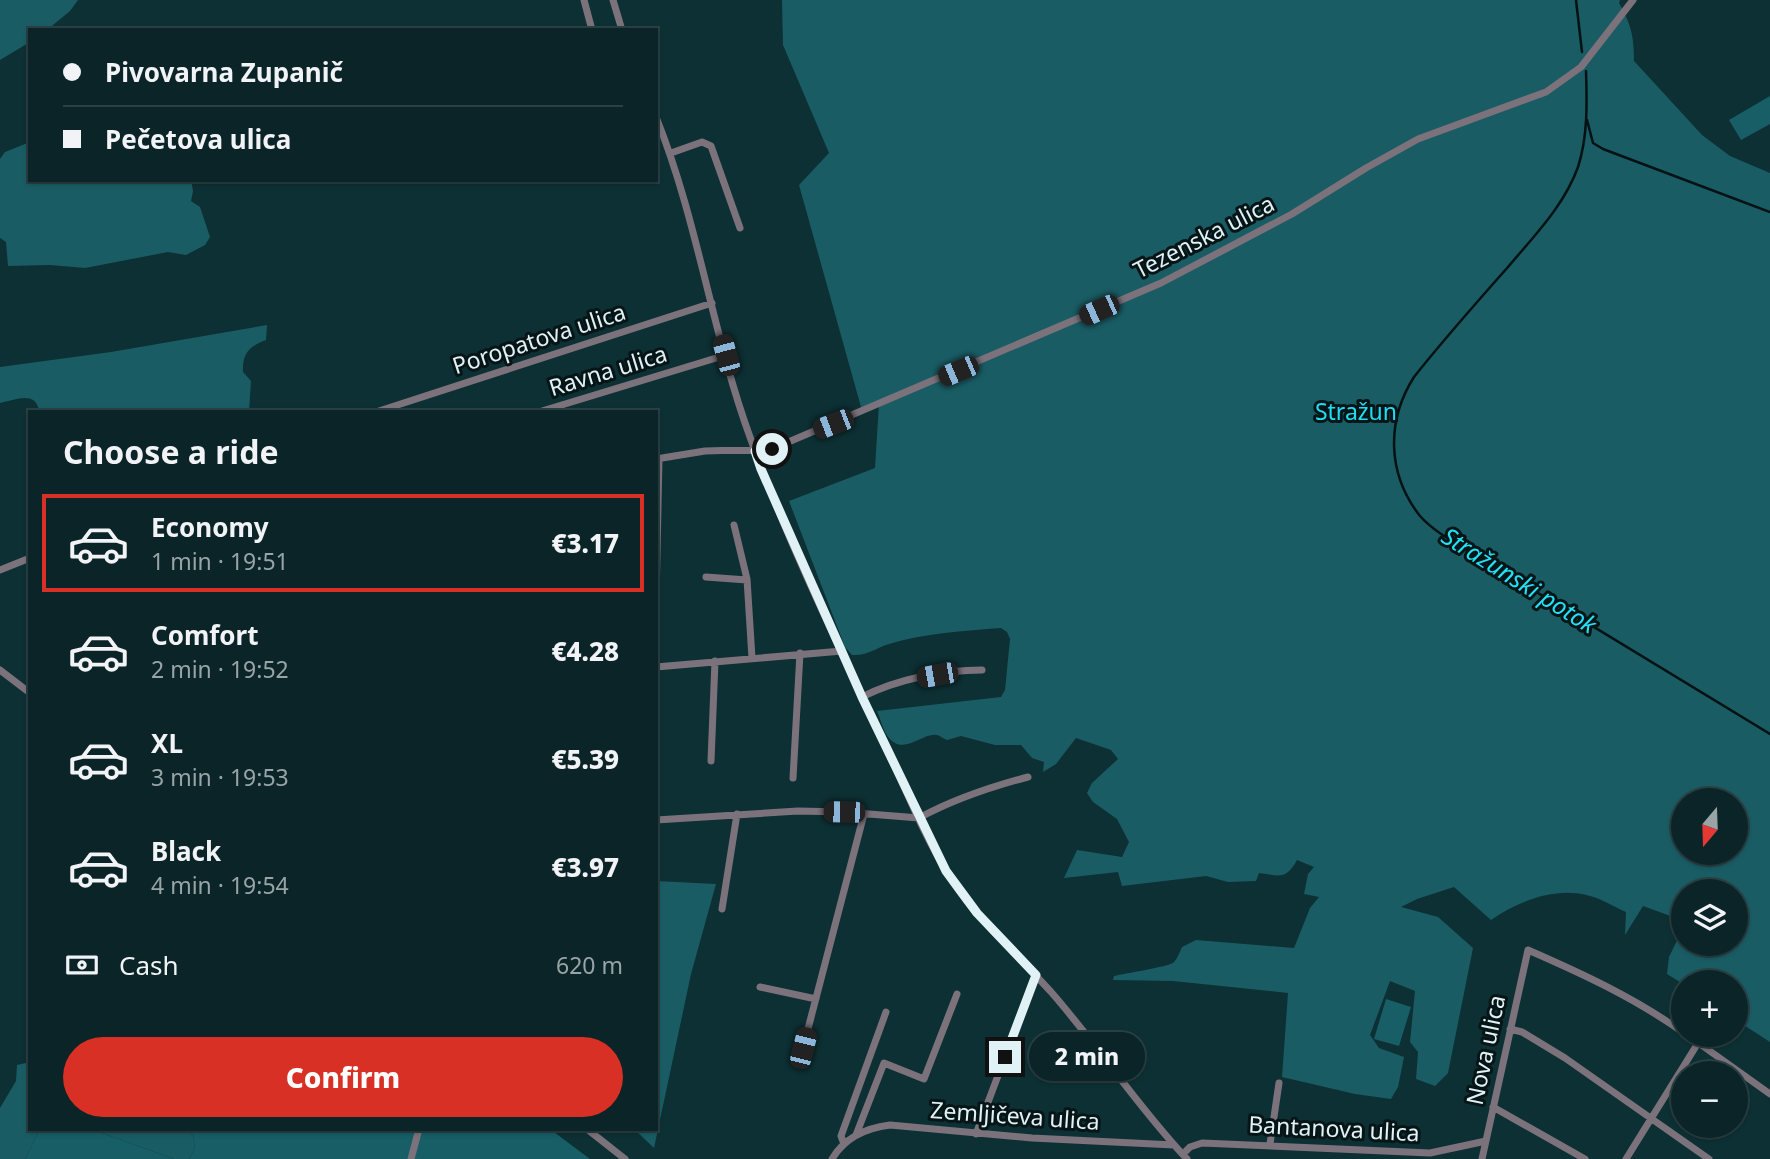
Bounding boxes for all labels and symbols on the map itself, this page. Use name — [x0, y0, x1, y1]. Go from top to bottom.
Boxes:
street label: Tezenska ulica — [1128, 187, 1279, 285]
car — [1076, 292, 1123, 328]
street label: Poropatova ulica — [448, 295, 629, 381]
car — [711, 332, 742, 378]
street label: Ravna ulica — [545, 337, 671, 403]
car — [935, 353, 982, 389]
park label: Stražun — [1315, 395, 1397, 427]
car — [810, 407, 857, 441]
route start — [756, 433, 788, 465]
water label: Stražunski potok — [1436, 519, 1604, 641]
car — [915, 661, 960, 689]
north arrow — [1671, 788, 1748, 864]
car — [823, 801, 866, 823]
street label: Nova ulica — [1458, 992, 1512, 1108]
car — [788, 1025, 819, 1071]
callout: 2 min — [1030, 1032, 1145, 1082]
route end — [989, 1041, 1021, 1073]
street label: Zemljičeva ulica — [929, 1093, 1101, 1137]
street label: Bantanova ulica — [1248, 1108, 1421, 1148]

